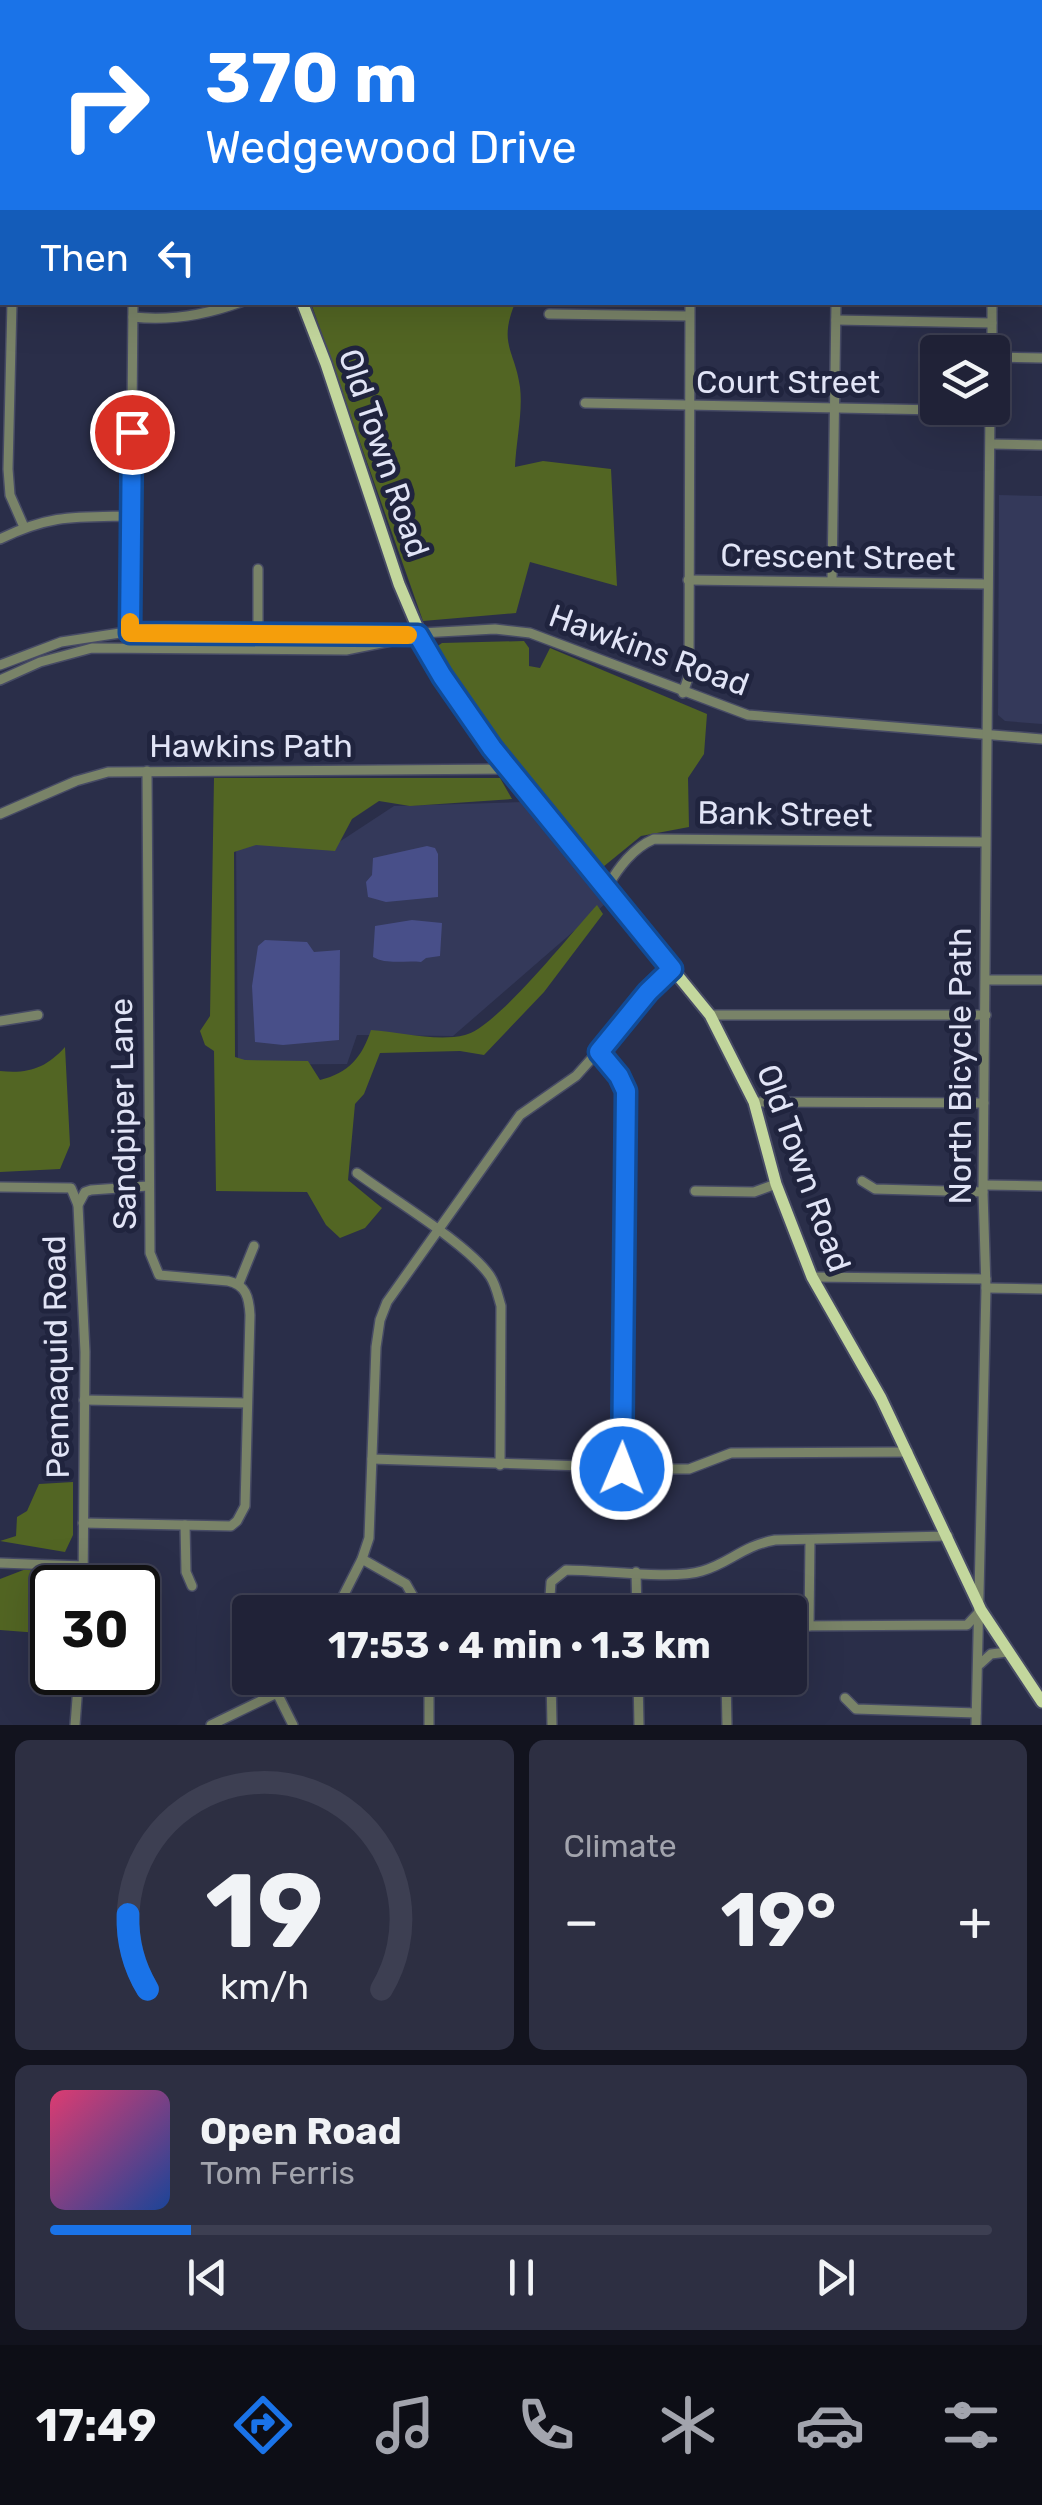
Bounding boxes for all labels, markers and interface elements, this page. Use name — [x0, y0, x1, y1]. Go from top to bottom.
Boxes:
text: 370 m — [205, 37, 418, 120]
icon: right — [40, 40, 170, 170]
text: Wedgewood Drive — [205, 121, 577, 174]
icon: left — [149, 230, 204, 285]
text: Then — [40, 235, 129, 281]
map controls — [920, 335, 1010, 425]
button: layers — [920, 335, 1010, 425]
street label: Old Town Road — [331, 344, 437, 562]
street label: Court Street — [696, 363, 880, 401]
pin — [90, 390, 175, 475]
icon: arrive — [105, 405, 160, 460]
street label: Crescent Street — [720, 536, 956, 578]
street label: Hawkins Road — [544, 596, 754, 704]
street label: Hawkins Path — [149, 727, 353, 765]
street label: Bank Street — [697, 793, 873, 835]
street label: North Bicycle Path — [941, 928, 979, 1204]
street label: Sandpiper Lane — [102, 998, 144, 1230]
street label: Old Town Road — [749, 1059, 859, 1277]
street label: Pennaquid Road — [35, 1235, 77, 1479]
position arrow — [570, 1417, 674, 1521]
speed limit sign: 30 — [30, 1565, 160, 1695]
text: 17:53 · 4 min · 1.3 km — [328, 1622, 711, 1668]
text: Climate — [564, 1827, 677, 1865]
text: 19 — [205, 1850, 323, 1973]
text: 19° — [720, 1876, 837, 1965]
text: − — [564, 1889, 599, 1954]
text: + — [958, 1889, 992, 1954]
text: km/h — [220, 1966, 309, 2008]
text: Open Road — [200, 2108, 402, 2154]
text: Tom Ferris — [200, 2154, 355, 2192]
icon: previous — [180, 2250, 235, 2305]
icon: pause — [494, 2250, 549, 2305]
icon: next — [808, 2250, 863, 2305]
icon: directions — [228, 2390, 298, 2460]
icon: music — [370, 2390, 440, 2460]
icon: phone — [511, 2390, 581, 2460]
icon: climate — [653, 2390, 723, 2460]
icon: car — [795, 2390, 865, 2460]
icon: filters — [936, 2390, 1006, 2460]
text: 17:49 — [36, 2399, 157, 2452]

